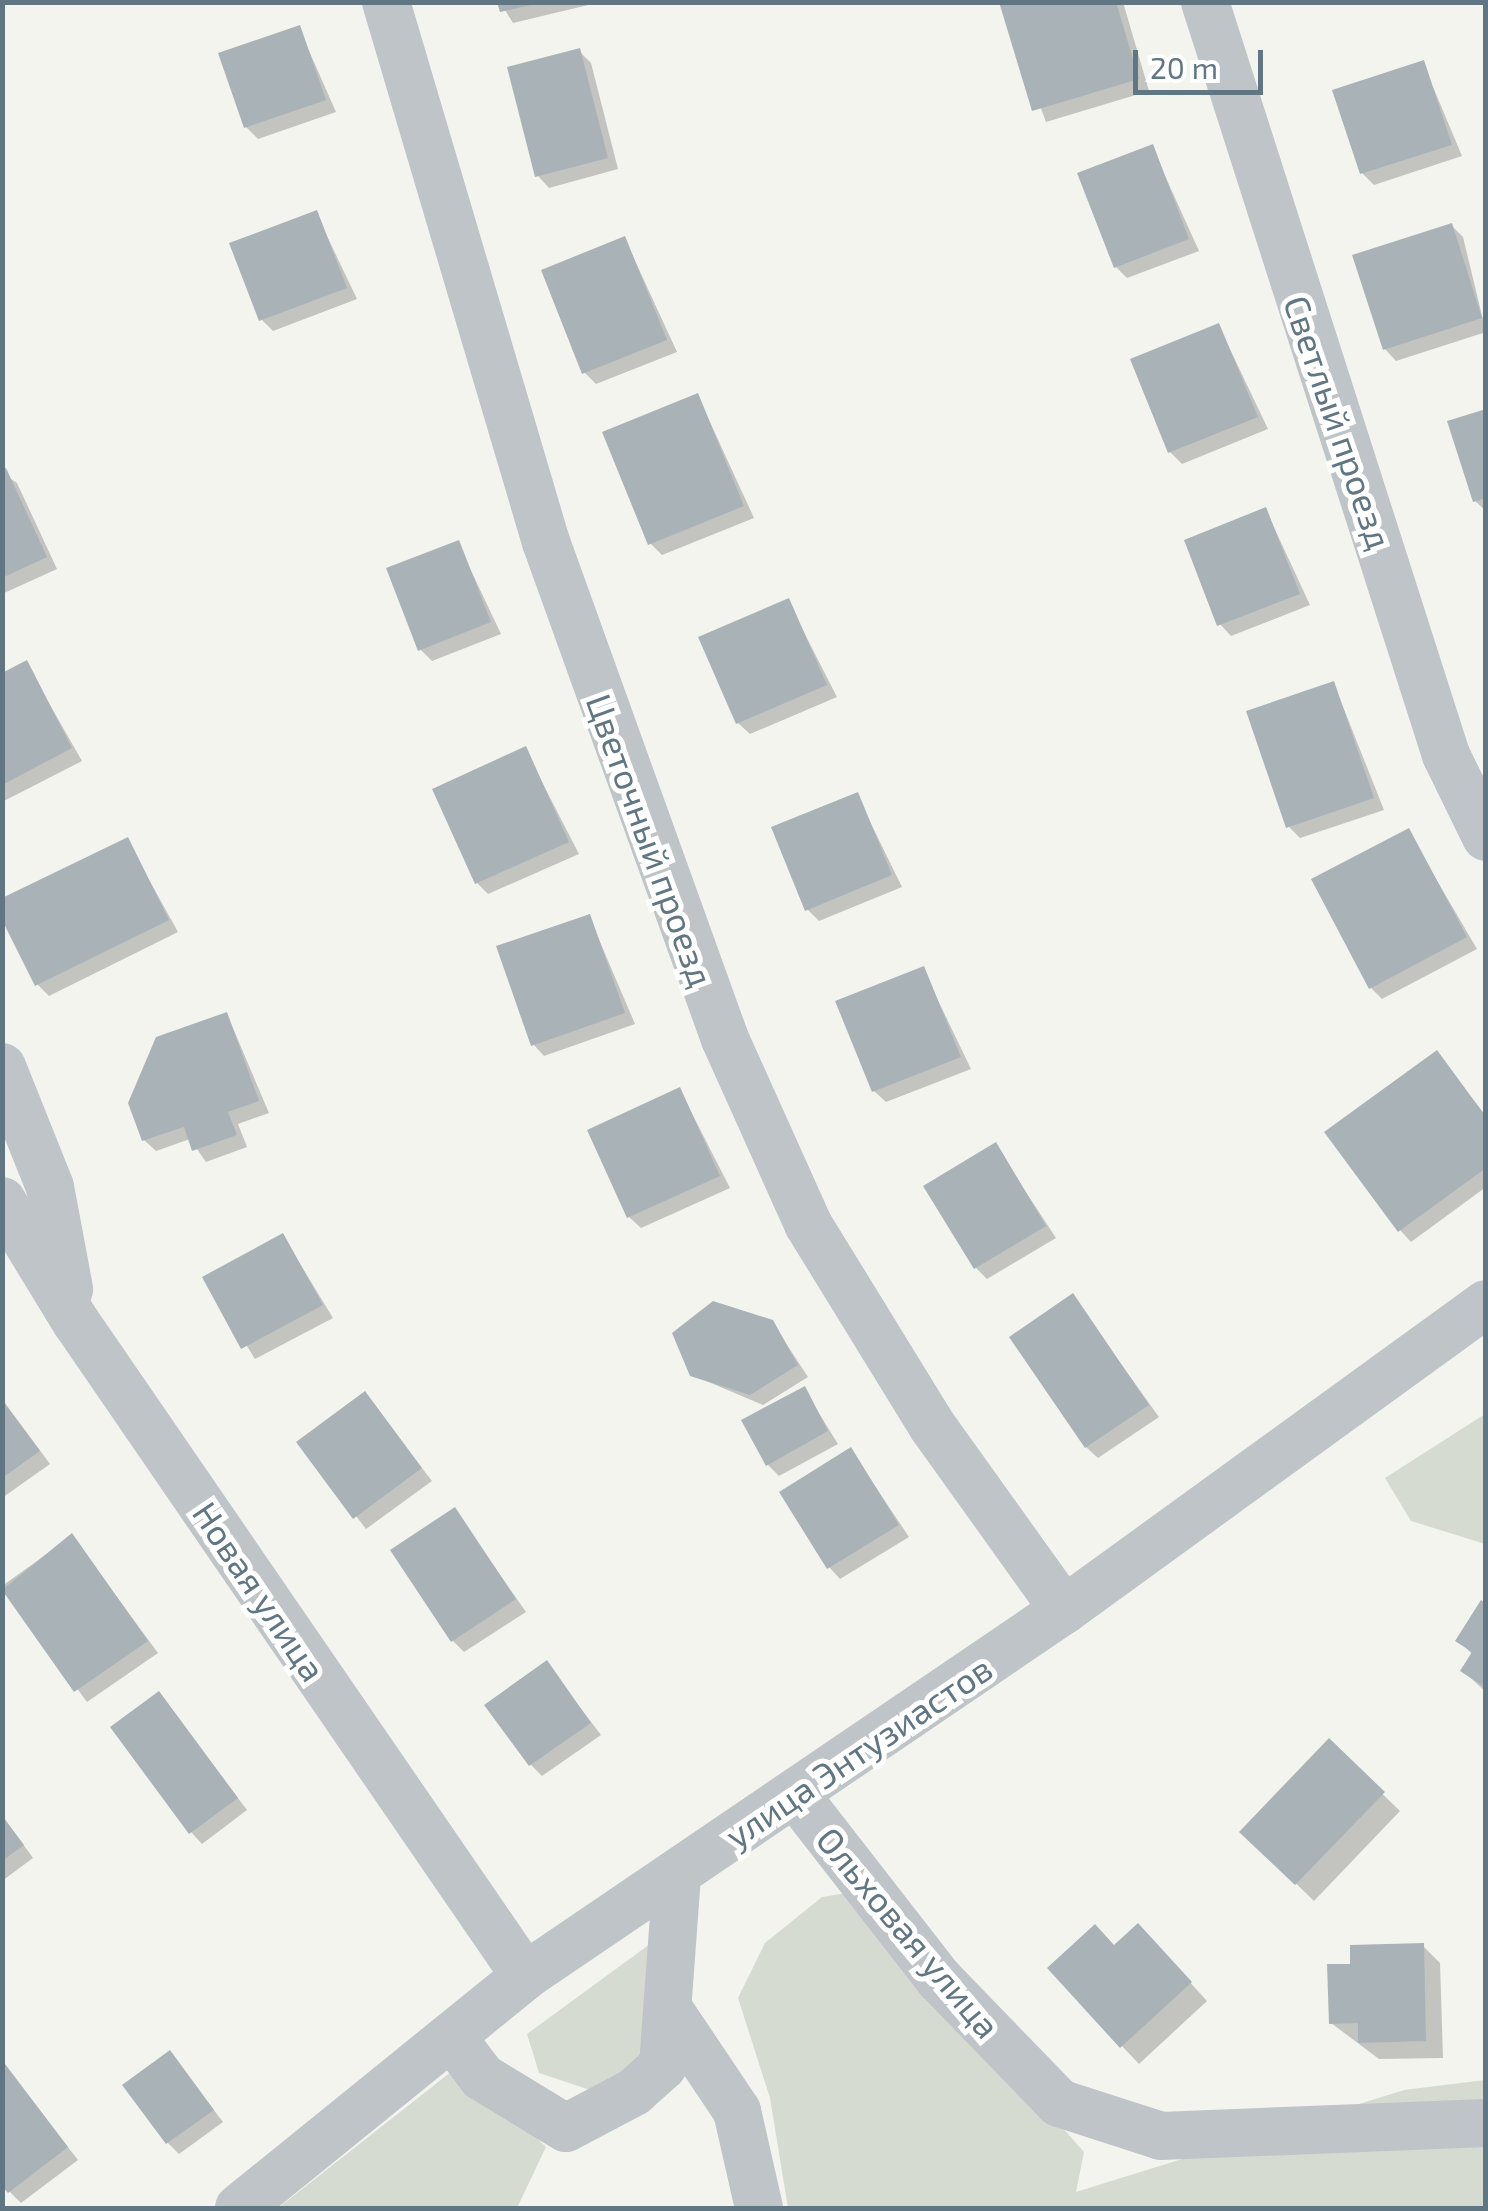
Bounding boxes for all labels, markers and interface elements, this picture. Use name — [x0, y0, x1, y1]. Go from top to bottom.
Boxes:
scale bar — [1138, 30, 1268, 92]
text: 20 m — [1150, 49, 1218, 85]
street label: Светлый проезд — [1276, 290, 1402, 554]
street label: Цветочный проезд — [579, 688, 723, 992]
street label: Новая улица — [185, 1494, 335, 1688]
street label: улица Энтузиастов — [717, 1646, 999, 1856]
street label: Ольховая улица — [809, 1818, 1009, 2046]

